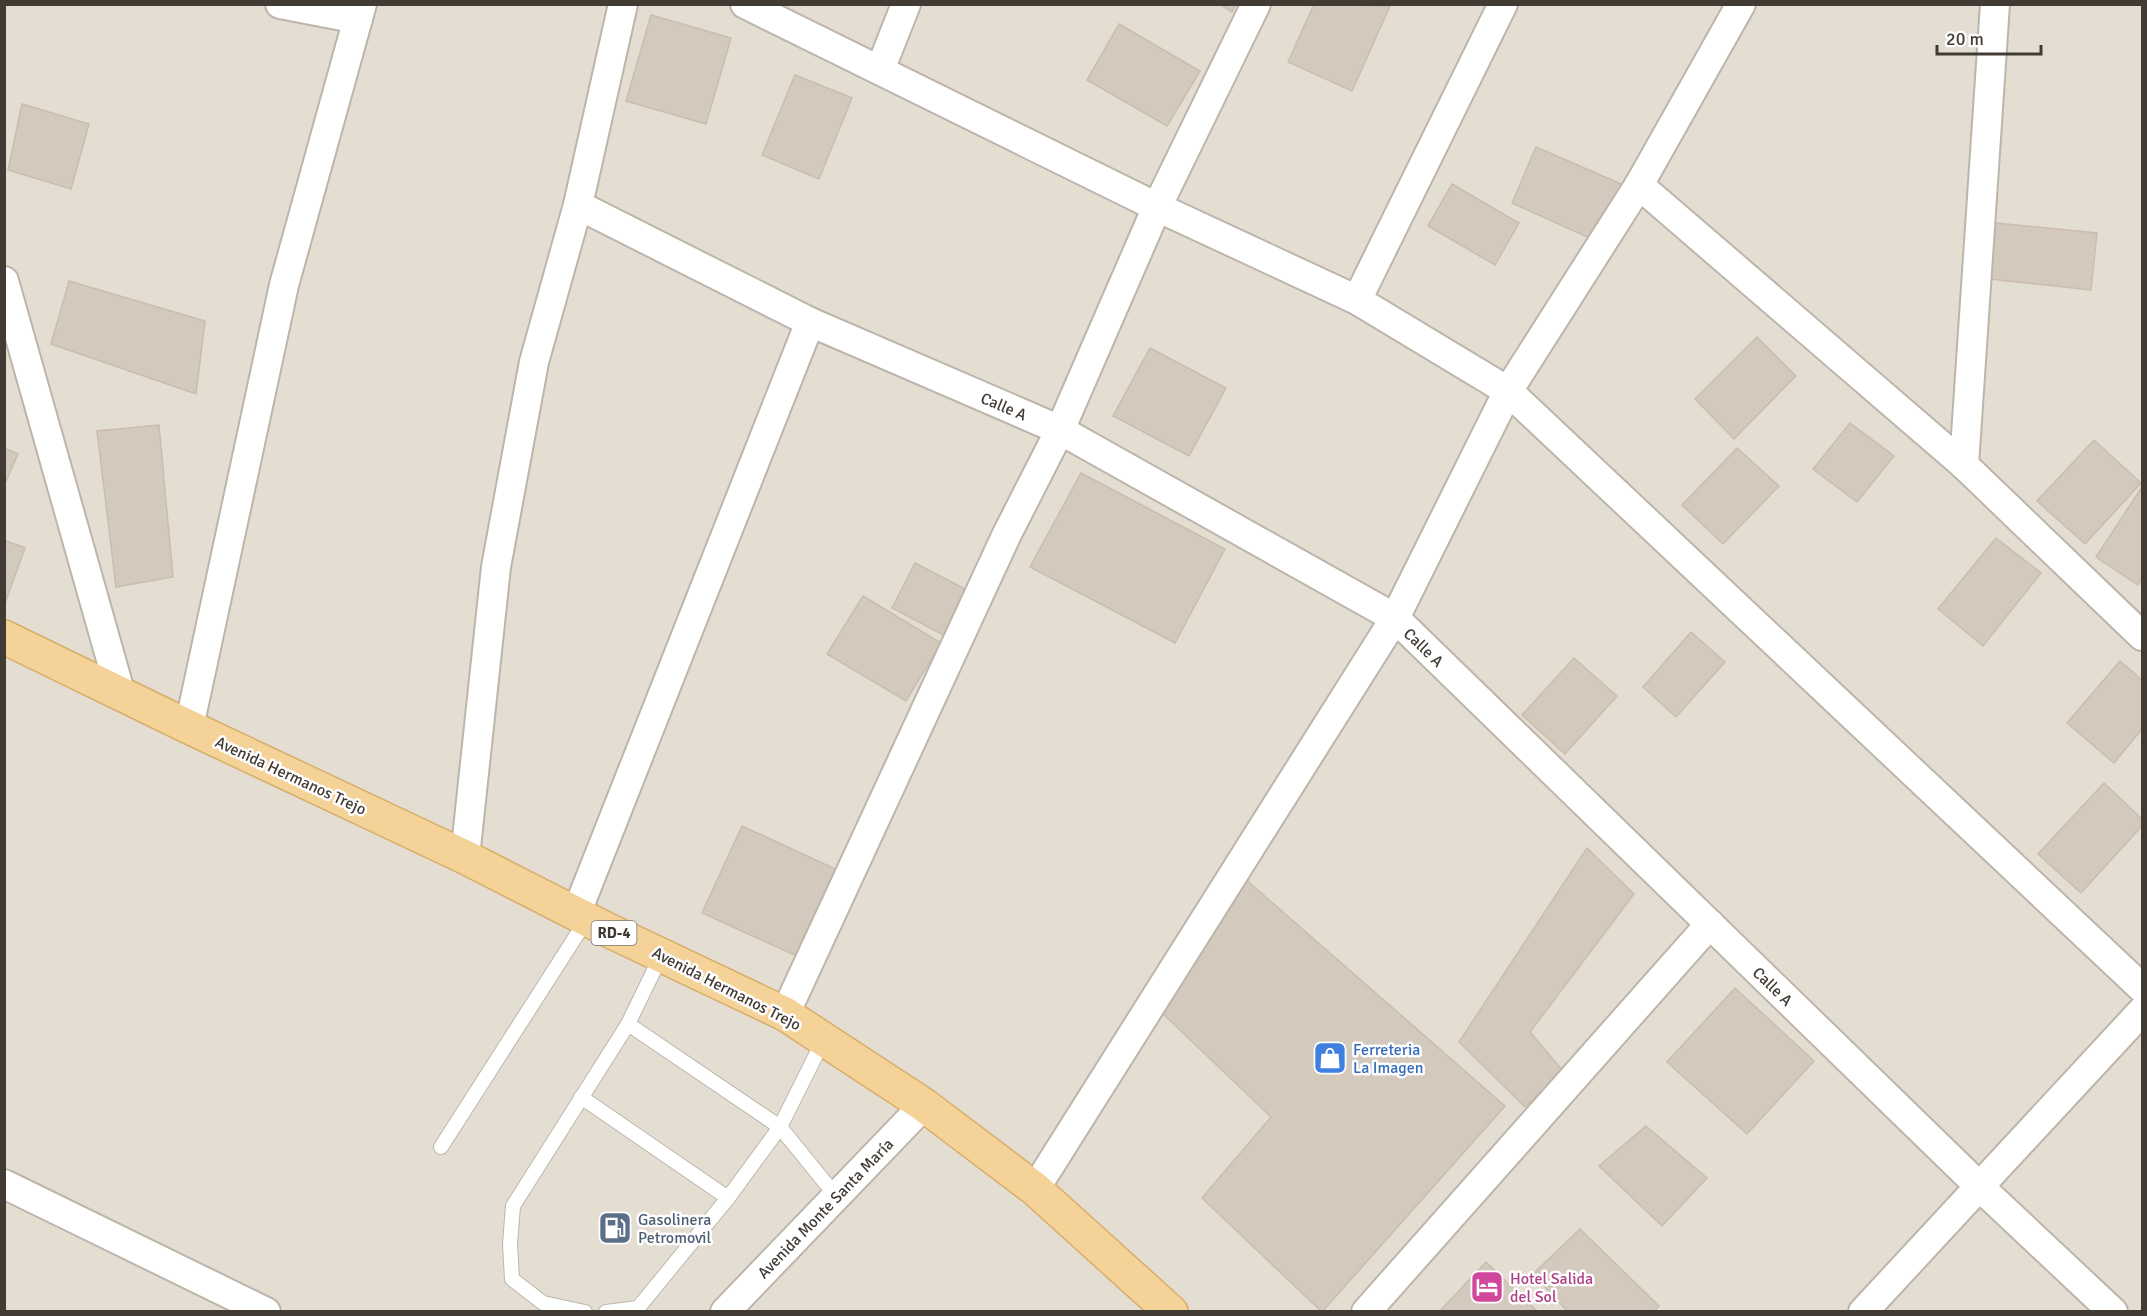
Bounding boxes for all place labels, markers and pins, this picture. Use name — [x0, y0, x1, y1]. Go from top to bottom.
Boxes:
shop icon: Ferreteria La Imagen — [1312, 1040, 1348, 1076]
place label: Ferreteria La Imagen — [1353, 1040, 1424, 1078]
fuel station icon: Gasolinera Petromovil — [597, 1210, 633, 1246]
place label: Gasolinera Petromovil — [638, 1210, 711, 1248]
hotel icon: Hotel Salida del Sol — [1469, 1269, 1505, 1305]
place label: Hotel Salida del Sol — [1510, 1269, 1593, 1307]

